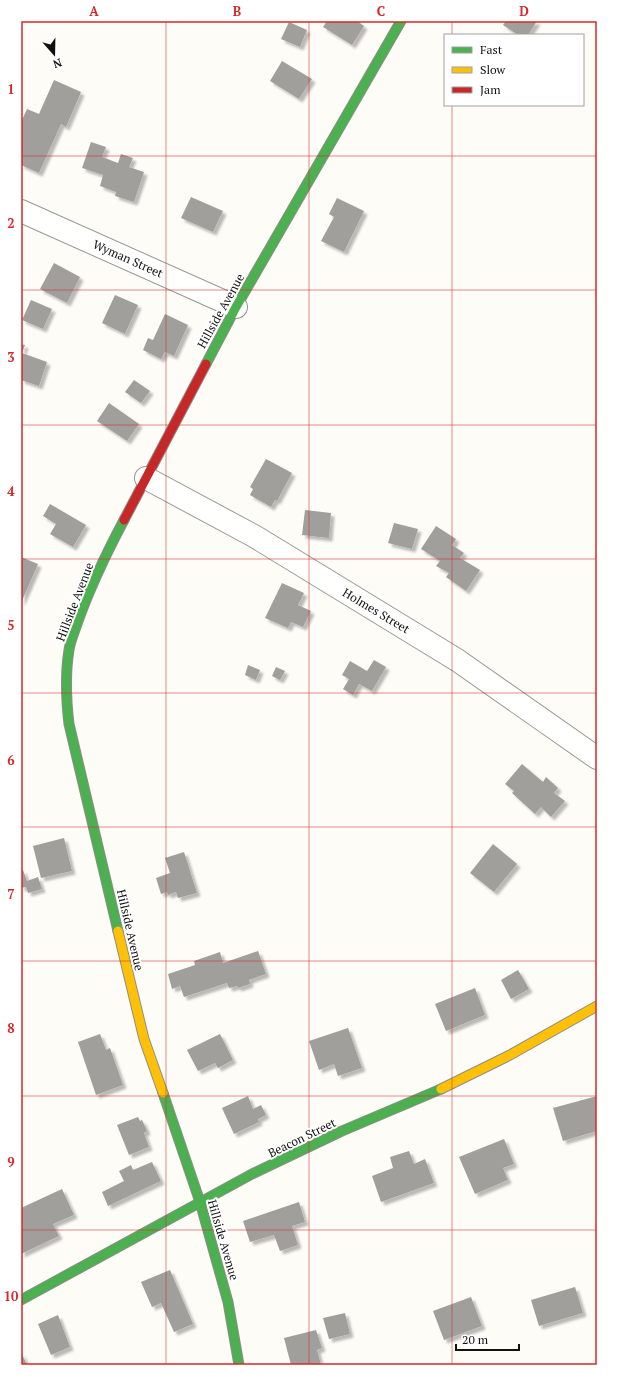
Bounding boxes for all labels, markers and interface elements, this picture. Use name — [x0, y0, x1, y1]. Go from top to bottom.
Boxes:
text: A — [89, 2, 99, 20]
text: B — [233, 2, 241, 20]
text: C — [377, 2, 385, 20]
text: D — [519, 2, 529, 20]
north arrow — [34, 34, 74, 74]
legend — [444, 34, 584, 106]
text: Fast — [480, 42, 503, 57]
text: N — [50, 55, 64, 72]
text: Slow — [480, 62, 506, 77]
text: 1 — [7, 80, 15, 98]
text: Jam — [480, 82, 501, 97]
text: 2 — [7, 214, 15, 232]
street label: Wyman Street — [91, 236, 166, 281]
street label: Hillside Avenue — [194, 271, 247, 351]
text: 3 — [7, 348, 15, 366]
text: 4 — [7, 482, 15, 500]
street label: Hillside Avenue — [53, 560, 96, 643]
street label: Holmes Street — [340, 585, 413, 637]
text: 5 — [7, 616, 15, 634]
text: 6 — [7, 751, 15, 769]
text: 7 — [7, 885, 15, 903]
street label: Hillside Avenue — [114, 888, 147, 972]
text: 8 — [7, 1019, 15, 1037]
street label: Beacon Street — [265, 1114, 339, 1160]
text: 9 — [7, 1153, 15, 1171]
street label: Hillside Avenue — [205, 1198, 242, 1282]
text: 10 — [4, 1287, 19, 1305]
scale bar — [456, 1326, 519, 1352]
text: 20 m — [462, 1332, 489, 1347]

